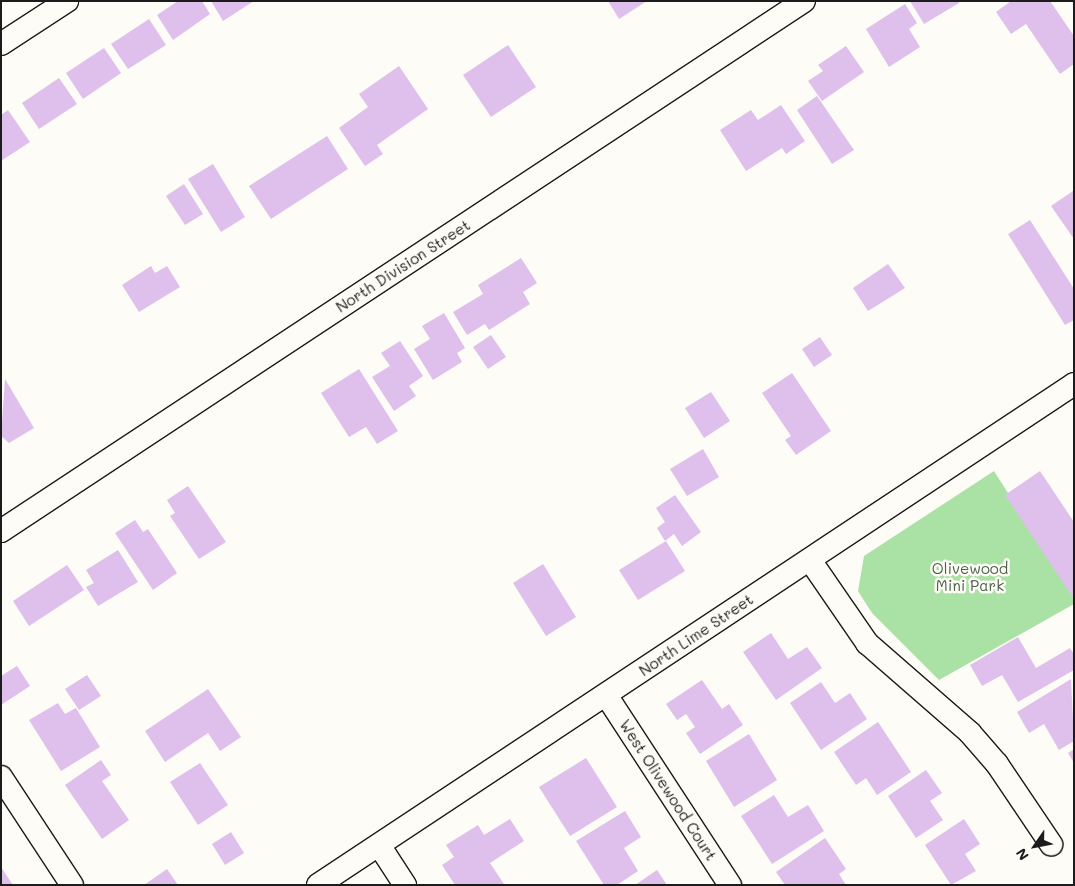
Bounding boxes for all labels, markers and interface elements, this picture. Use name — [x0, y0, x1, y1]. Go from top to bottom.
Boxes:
street label: North Division Street — [333, 216, 473, 316]
park label: Olivewood Mini Park — [932, 559, 1008, 594]
street label: North Lime Street — [636, 590, 756, 680]
street label: West Olivewood Court — [616, 716, 720, 864]
north arrow — [1010, 821, 1060, 871]
text: N — [1011, 845, 1033, 864]

